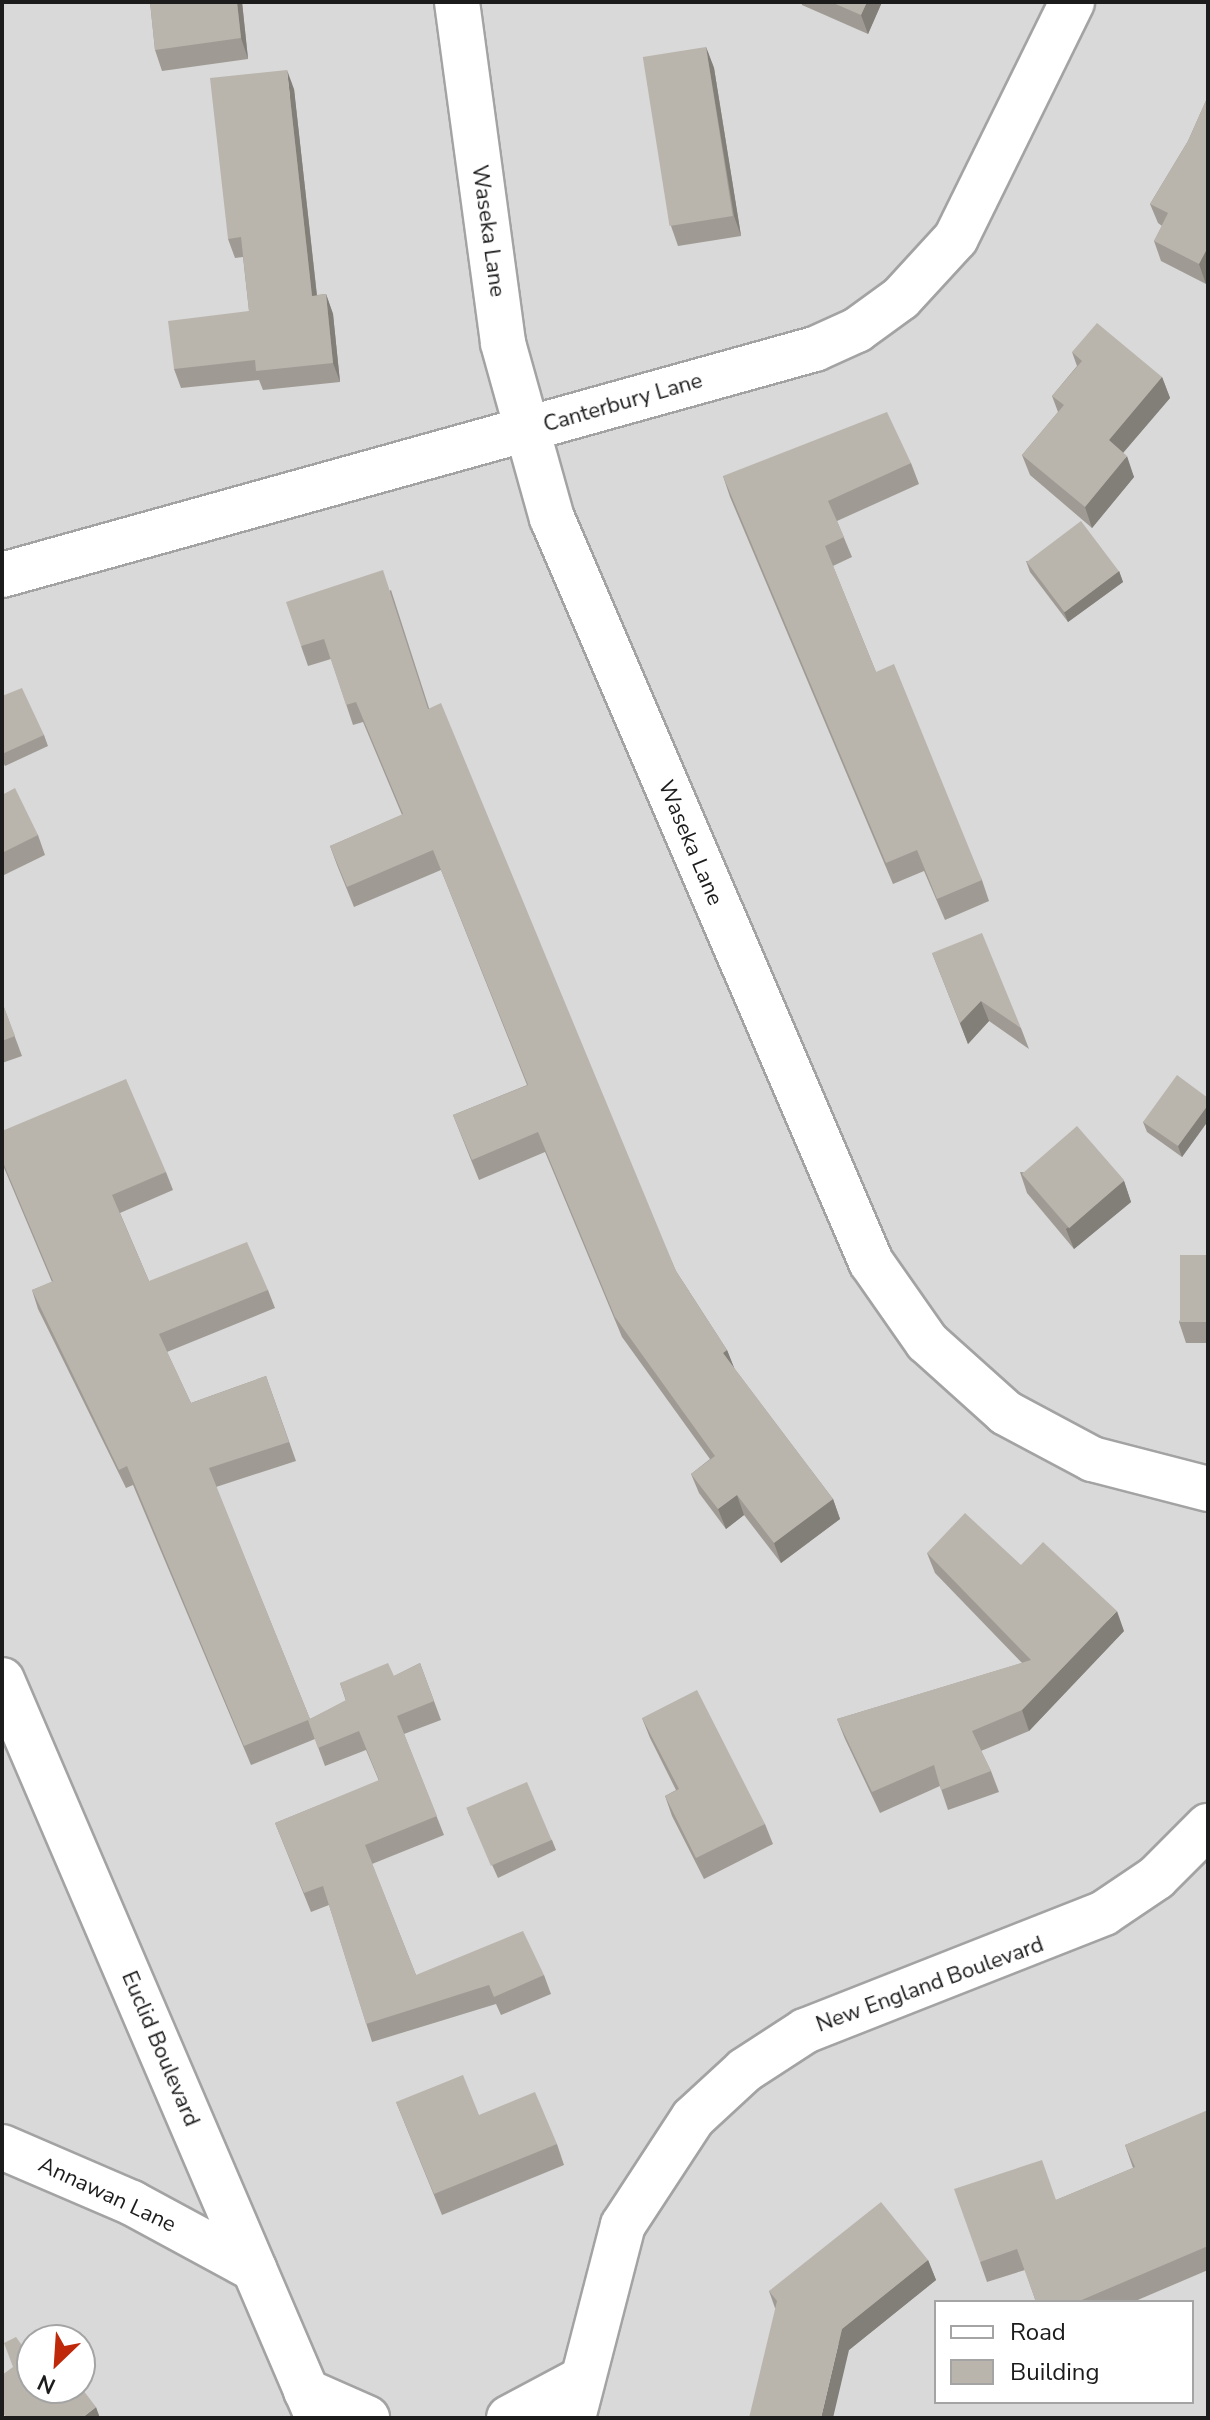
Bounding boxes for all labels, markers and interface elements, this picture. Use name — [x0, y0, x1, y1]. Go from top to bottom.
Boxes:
street label: Waseka Lane — [466, 163, 510, 299]
street label: Canterbury Lane — [540, 368, 706, 438]
street label: Waseka Lane — [652, 777, 728, 909]
street label: New England Boulevard — [813, 1932, 1047, 2038]
street label: Euclid Boulevard — [115, 1967, 205, 2131]
street label: Annawan Lane — [34, 2152, 180, 2238]
legend — [934, 2300, 1194, 2404]
text: Road — [1010, 2316, 1066, 2348]
north arrow — [16, 2324, 96, 2404]
text: Building — [1010, 2356, 1100, 2388]
text: N — [33, 2367, 61, 2401]

